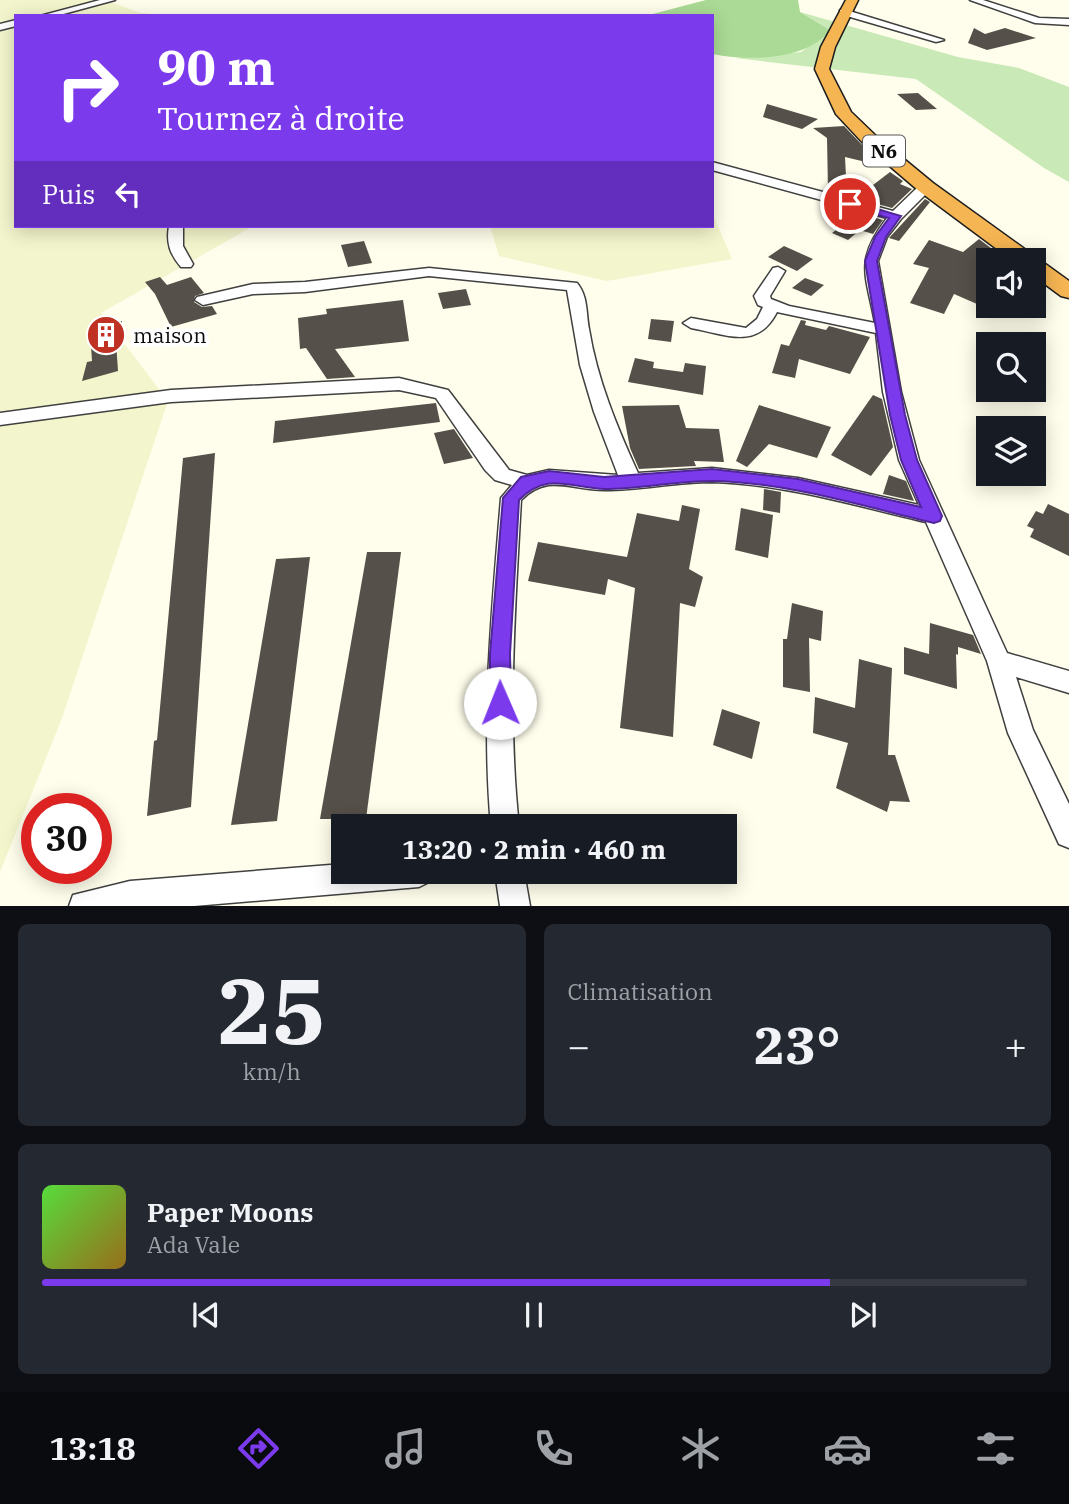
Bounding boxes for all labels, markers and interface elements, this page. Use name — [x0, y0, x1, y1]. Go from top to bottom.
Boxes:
text: 90 m — [157, 35, 275, 98]
icon: right — [42, 42, 133, 133]
text: Tournez à droite — [157, 97, 405, 139]
road number: N6 — [863, 136, 905, 167]
pin — [820, 174, 880, 234]
icon: left — [109, 175, 147, 213]
text: Puis — [42, 177, 95, 211]
icon: arrive — [831, 185, 869, 223]
map controls — [976, 248, 1046, 486]
button: sound — [976, 248, 1046, 318]
building icon: maison — [85, 314, 127, 356]
place label: maison — [133, 321, 207, 349]
button: search — [976, 332, 1046, 402]
button: layers — [976, 416, 1046, 486]
position arrow — [463, 666, 537, 740]
speed limit sign: 30 — [21, 793, 112, 884]
text: 13:20 · 2 min · 460 m — [402, 832, 666, 866]
text: 25 — [217, 951, 326, 1069]
text: Climatisation — [568, 976, 713, 1006]
text: 23° — [754, 1011, 841, 1078]
text: − — [568, 1021, 590, 1070]
text: + — [1004, 1021, 1027, 1070]
text: km/h — [243, 1056, 301, 1086]
text: Paper Moons — [147, 1195, 314, 1229]
text: Ada Vale — [147, 1229, 240, 1259]
icon: previous — [187, 1296, 225, 1334]
icon: pause — [515, 1296, 553, 1334]
icon: next — [844, 1296, 882, 1334]
icon: directions — [234, 1424, 283, 1473]
icon: music — [381, 1424, 430, 1473]
icon: phone — [529, 1424, 578, 1473]
icon: climate — [676, 1424, 725, 1473]
icon: car — [823, 1424, 872, 1473]
icon: filters — [971, 1424, 1020, 1473]
text: 13:18 — [49, 1427, 136, 1469]

